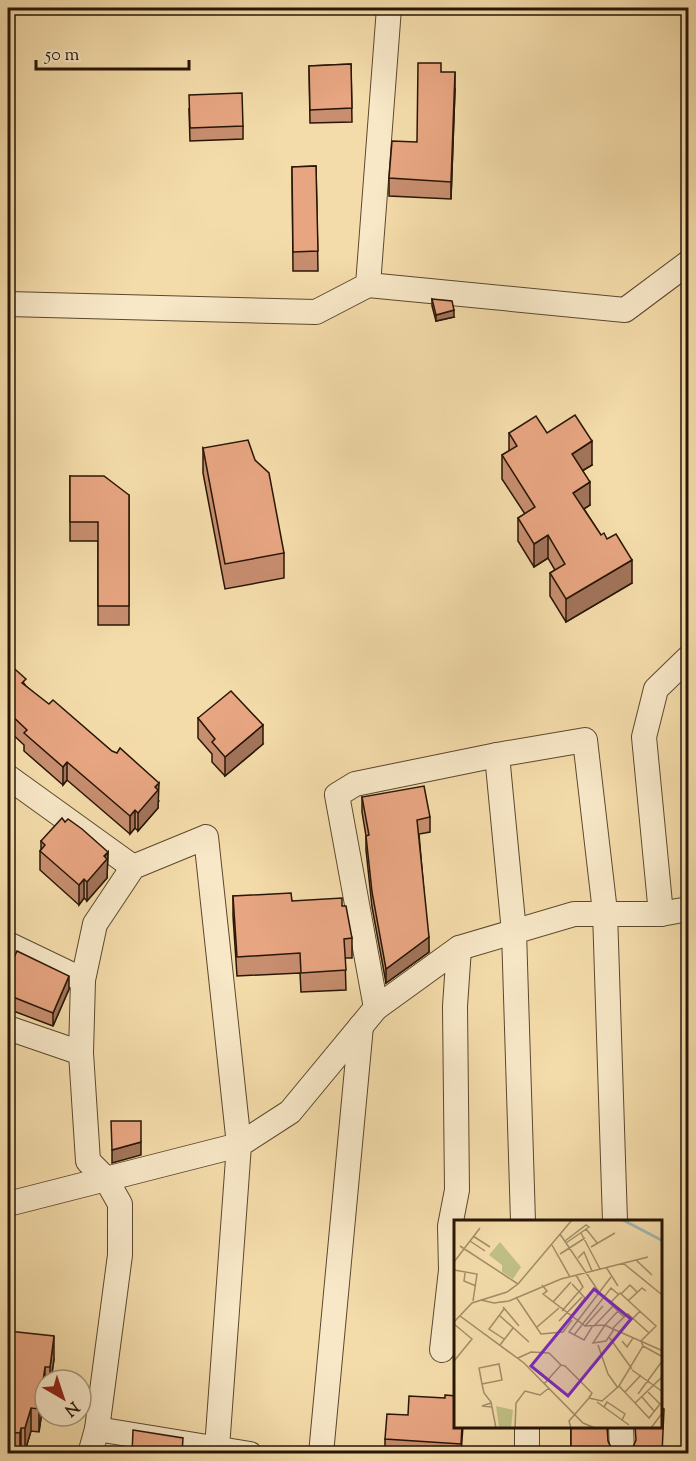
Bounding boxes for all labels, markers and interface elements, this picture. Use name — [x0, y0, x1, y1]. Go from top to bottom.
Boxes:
scale bar — [36, 33, 189, 71]
text: 50 m — [44, 43, 80, 69]
inset map — [454, 1220, 663, 1428]
north arrow — [33, 1368, 93, 1428]
text: N — [58, 1395, 83, 1421]

